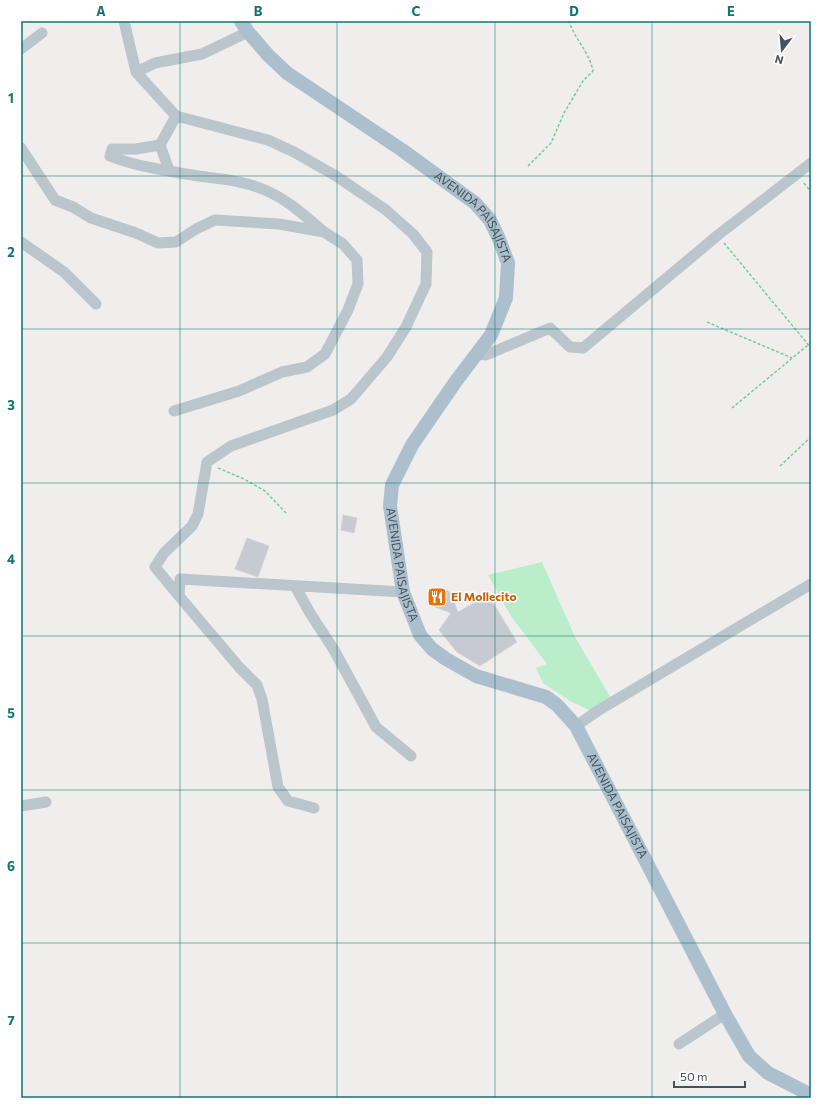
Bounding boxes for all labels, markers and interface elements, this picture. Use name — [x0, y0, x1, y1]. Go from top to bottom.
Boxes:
text: A — [96, 3, 106, 19]
text: B — [254, 3, 263, 19]
text: C — [412, 3, 421, 19]
text: D — [569, 3, 579, 19]
text: E — [727, 3, 735, 19]
north arrow — [762, 30, 802, 70]
text: N — [773, 53, 785, 67]
text: 1 — [8, 90, 14, 106]
street label: AVENIDA PAISAJISTA — [432, 168, 515, 264]
text: 2 — [7, 244, 15, 260]
text: 3 — [7, 397, 15, 413]
street label: AVENIDA PAISAJISTA — [384, 506, 422, 624]
text: 4 — [7, 551, 15, 567]
restaurant icon: El Mollecito — [426, 586, 448, 608]
place label: El Mollecito — [451, 589, 517, 603]
text: 5 — [7, 705, 15, 721]
street label: AVENIDA PAISAJISTA — [585, 750, 651, 860]
text: 6 — [7, 858, 15, 874]
text: 7 — [7, 1012, 15, 1028]
scale bar — [674, 1063, 745, 1089]
text: 50 m — [680, 1069, 708, 1083]

